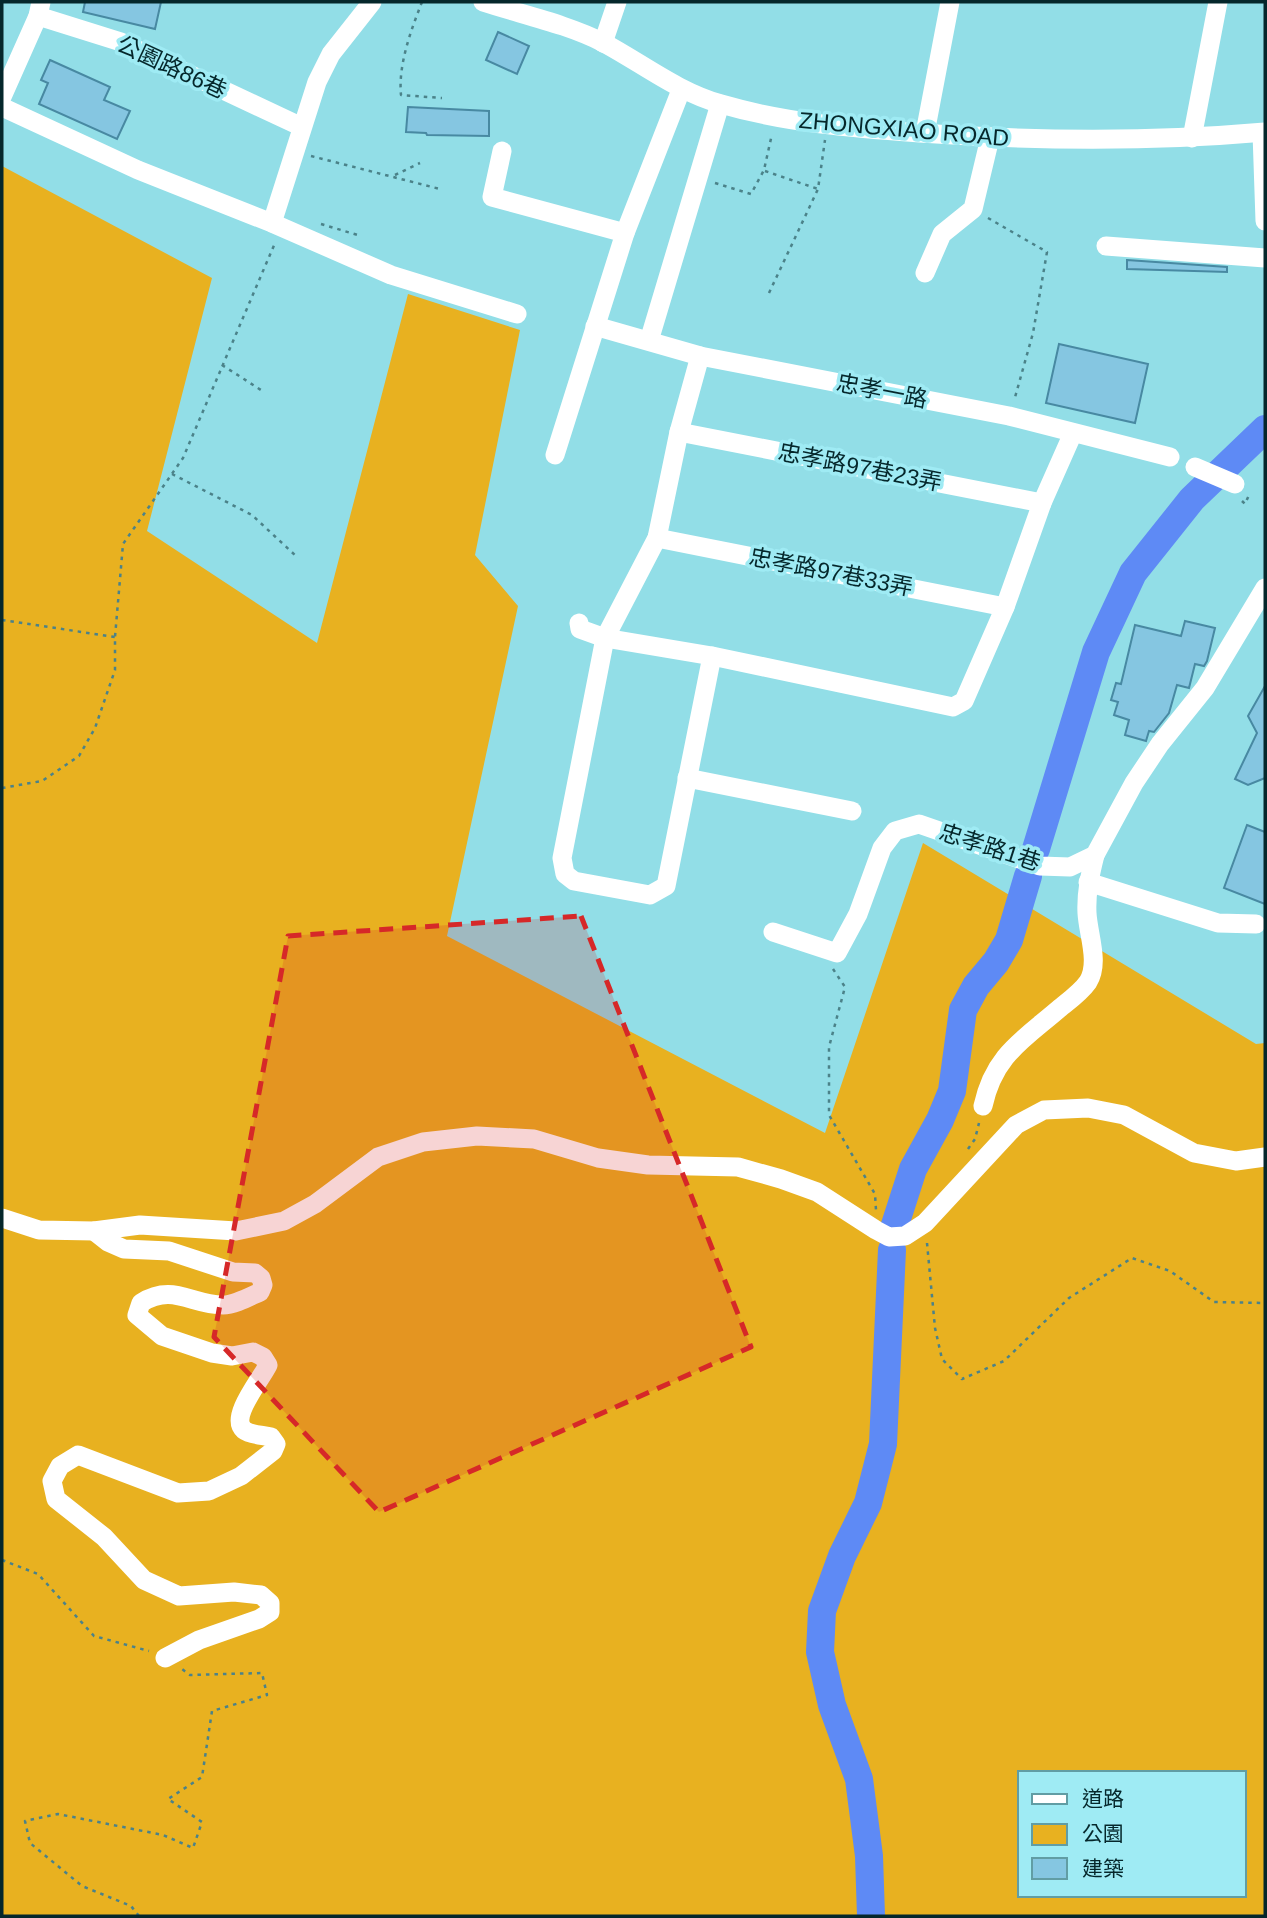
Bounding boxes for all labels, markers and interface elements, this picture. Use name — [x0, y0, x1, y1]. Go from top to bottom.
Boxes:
street label: 公園路86巷 — [113, 30, 231, 104]
street label: ZHONGXIAO ROAD — [798, 107, 1010, 151]
street label: 忠孝一路 — [834, 369, 930, 413]
street label: 忠孝路97巷23弄 — [776, 438, 944, 496]
street label: 忠孝路97巷33弄 — [747, 543, 915, 601]
street label: 忠孝路1巷 — [936, 818, 1044, 876]
legend — [1018, 1771, 1246, 1897]
text: 道路 — [1082, 1787, 1124, 1810]
text: 公園 — [1082, 1822, 1124, 1845]
text: 建築 — [1082, 1857, 1124, 1880]

